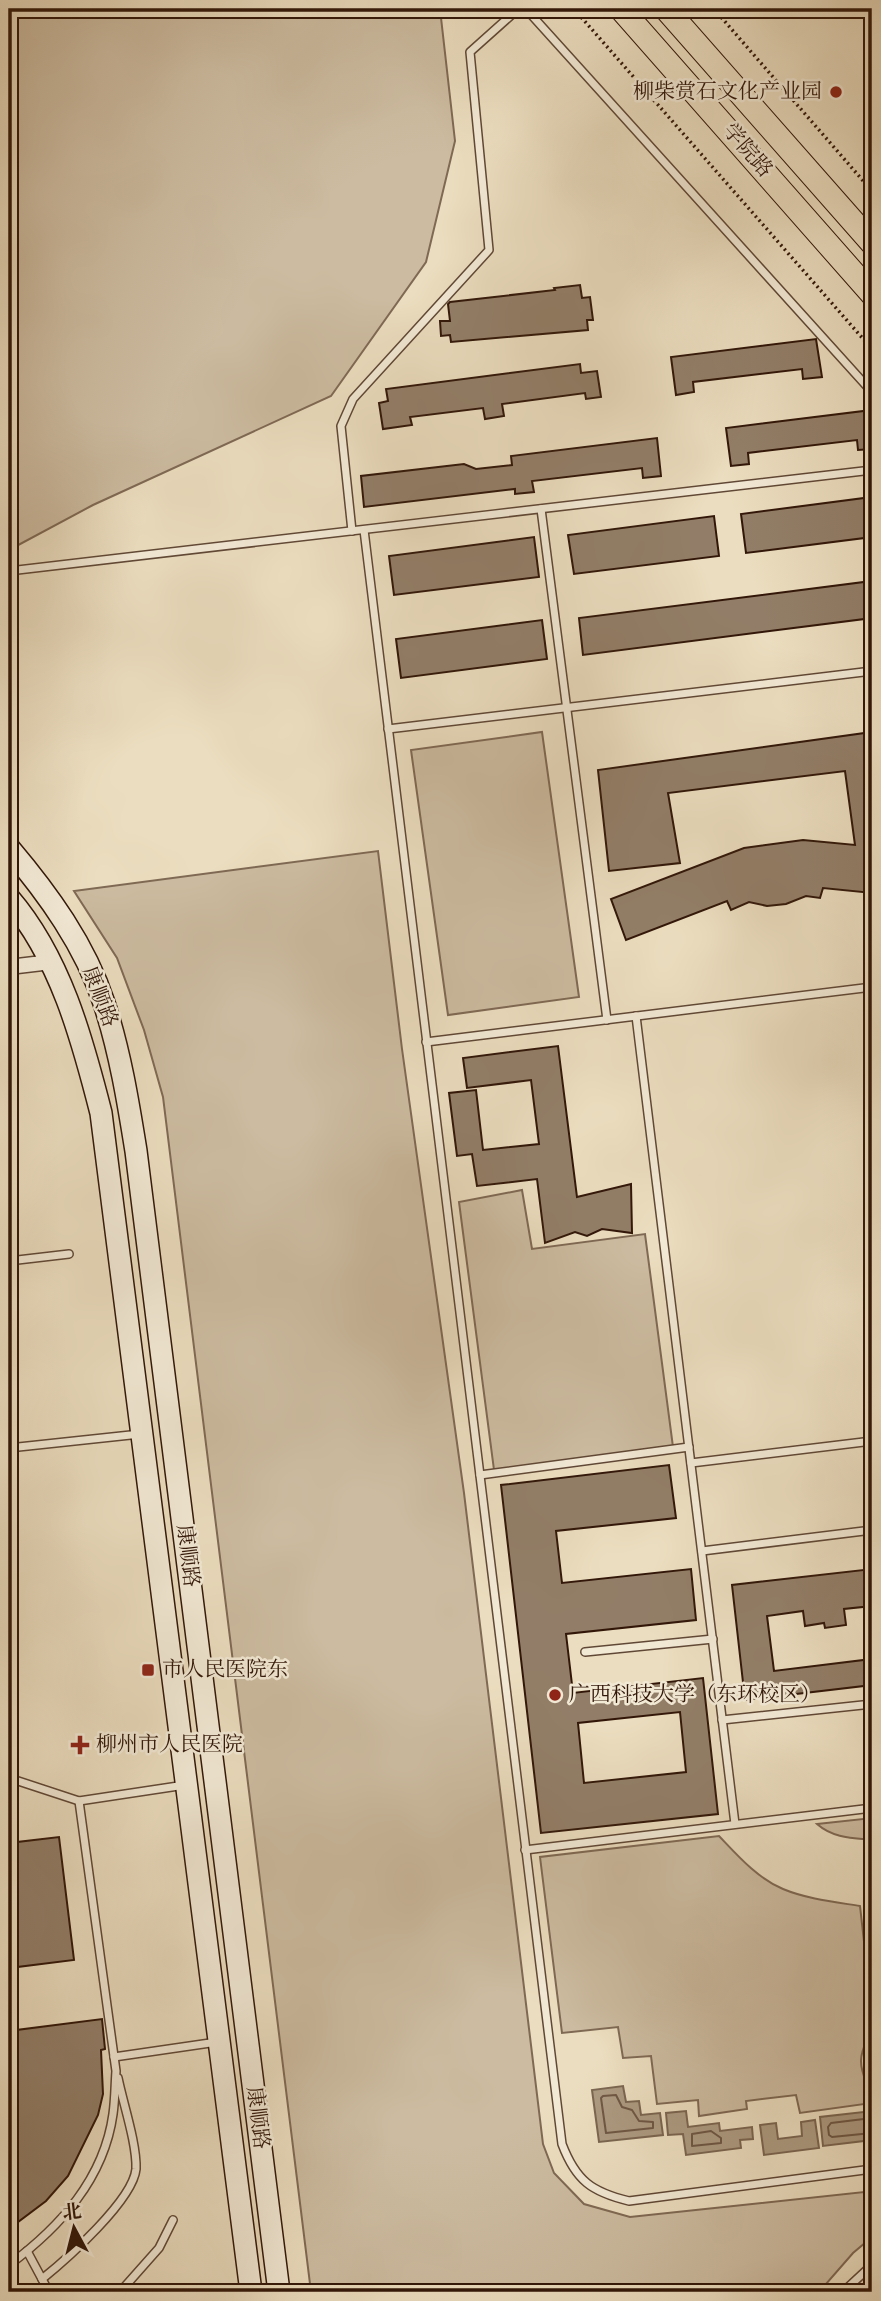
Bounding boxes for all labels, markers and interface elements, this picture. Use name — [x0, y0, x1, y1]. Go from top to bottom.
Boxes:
place label: 柳柴赏石文化产业园 — [633, 78, 822, 107]
marker: 柳柴赏石文化产业园 — [828, 84, 844, 100]
street label: 学院路 — [715, 118, 779, 184]
street label: 康顺路 — [74, 962, 124, 1032]
street label: 康顺路 — [169, 1523, 205, 1589]
place label: 市人民医院东 — [162, 1656, 288, 1685]
marker: 市人民医院东 — [140, 1662, 156, 1678]
place label: 广西科技大学（东环校区） — [569, 1681, 821, 1710]
marker: 广西科技大学（东环校区） — [547, 1687, 563, 1703]
place label: 柳州市人民医院 — [96, 1731, 243, 1760]
marker: 柳州市人民医院 — [70, 1735, 90, 1755]
street label: 康顺路 — [239, 2085, 275, 2151]
north arrow — [38, 2192, 108, 2262]
text: 北 — [61, 2199, 83, 2227]

